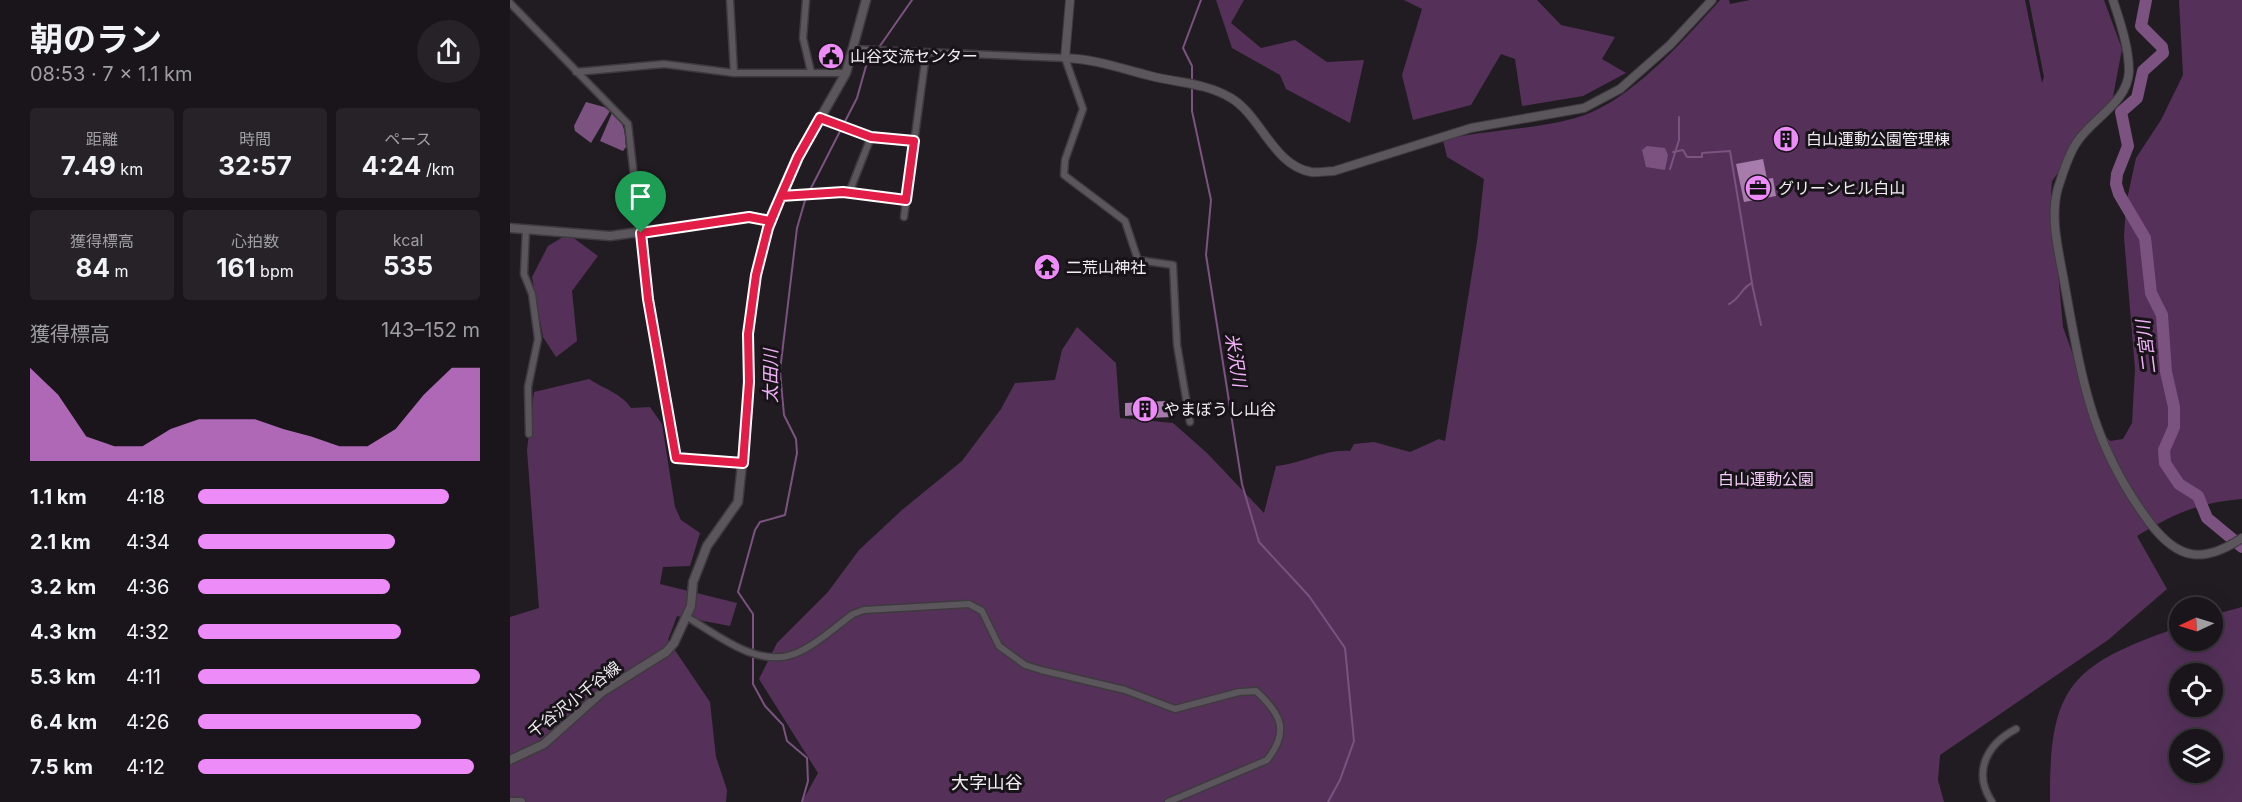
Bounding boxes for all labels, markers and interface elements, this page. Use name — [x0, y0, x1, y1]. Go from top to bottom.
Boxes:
text: 朝のラン — [30, 19, 162, 59]
button: share — [417, 20, 480, 83]
public building icon: 山谷交流センター — [816, 41, 846, 71]
place label: 山谷交流センター — [850, 46, 978, 66]
text: 08:53 · 7 × 1.1 km — [30, 62, 193, 86]
building icon: 白山運動公園管理棟 — [1771, 124, 1801, 154]
text: 距離 — [86, 129, 118, 149]
text: 時間 — [239, 129, 271, 149]
text: ペース — [384, 129, 432, 149]
place label: 白山運動公園管理棟 — [1806, 129, 1950, 149]
text: 7.49 — [61, 150, 116, 181]
text: 32:57 — [218, 150, 292, 181]
text: 4:24 — [362, 150, 421, 181]
text: km — [116, 159, 143, 179]
text: /km — [421, 159, 454, 179]
pin — [615, 171, 666, 233]
office icon: グリーンヒル白山 — [1743, 173, 1773, 203]
place label: グリーンヒル白山 — [1778, 178, 1905, 198]
icon: arrive — [624, 180, 657, 213]
text: kcal — [393, 230, 423, 250]
text: 獲得標高 — [70, 231, 134, 251]
text: 心拍数 — [231, 231, 279, 251]
text: 535 — [383, 250, 433, 281]
text: 84 — [75, 252, 110, 283]
text: 161 — [216, 252, 256, 283]
temple icon: 二荒山神社 — [1032, 252, 1062, 282]
place label: 二荒山神社 — [1066, 257, 1146, 277]
text: m — [110, 261, 129, 281]
text: bpm — [256, 261, 294, 281]
water label: 二宮川 — [2132, 317, 2160, 375]
text: 143–152 m — [381, 318, 480, 342]
text: 獲得標高 — [30, 322, 110, 346]
water label: 米沢川 — [1221, 332, 1251, 390]
water label: 太田川 — [760, 347, 781, 403]
building icon: やまぼうし山谷 — [1130, 394, 1160, 424]
place label: やまぼうし山谷 — [1164, 399, 1276, 419]
park label: 白山運動公園 — [1718, 469, 1814, 489]
text: 1.1 km — [30, 485, 87, 509]
text: 4:18 — [126, 485, 165, 509]
text: 2.1 km — [30, 530, 91, 554]
text: 4:34 — [126, 530, 170, 554]
text: 3.2 km — [30, 575, 96, 599]
text: 4:36 — [126, 575, 169, 599]
north arrow — [2169, 597, 2223, 651]
map controls — [2169, 597, 2223, 783]
text: 4.3 km — [30, 620, 97, 644]
text: 4:32 — [126, 620, 169, 644]
street label: 千谷沢小千谷線 — [524, 657, 624, 741]
button: locate — [2169, 663, 2223, 717]
text: 5.3 km — [30, 665, 96, 689]
text: 4:11 — [126, 665, 161, 689]
text: 6.4 km — [30, 710, 97, 734]
text: 4:26 — [126, 710, 169, 734]
button: layers — [2169, 729, 2223, 783]
text: 7.5 km — [30, 755, 93, 779]
text: 4:12 — [126, 755, 165, 779]
district label: 大字山谷 — [951, 772, 1023, 793]

